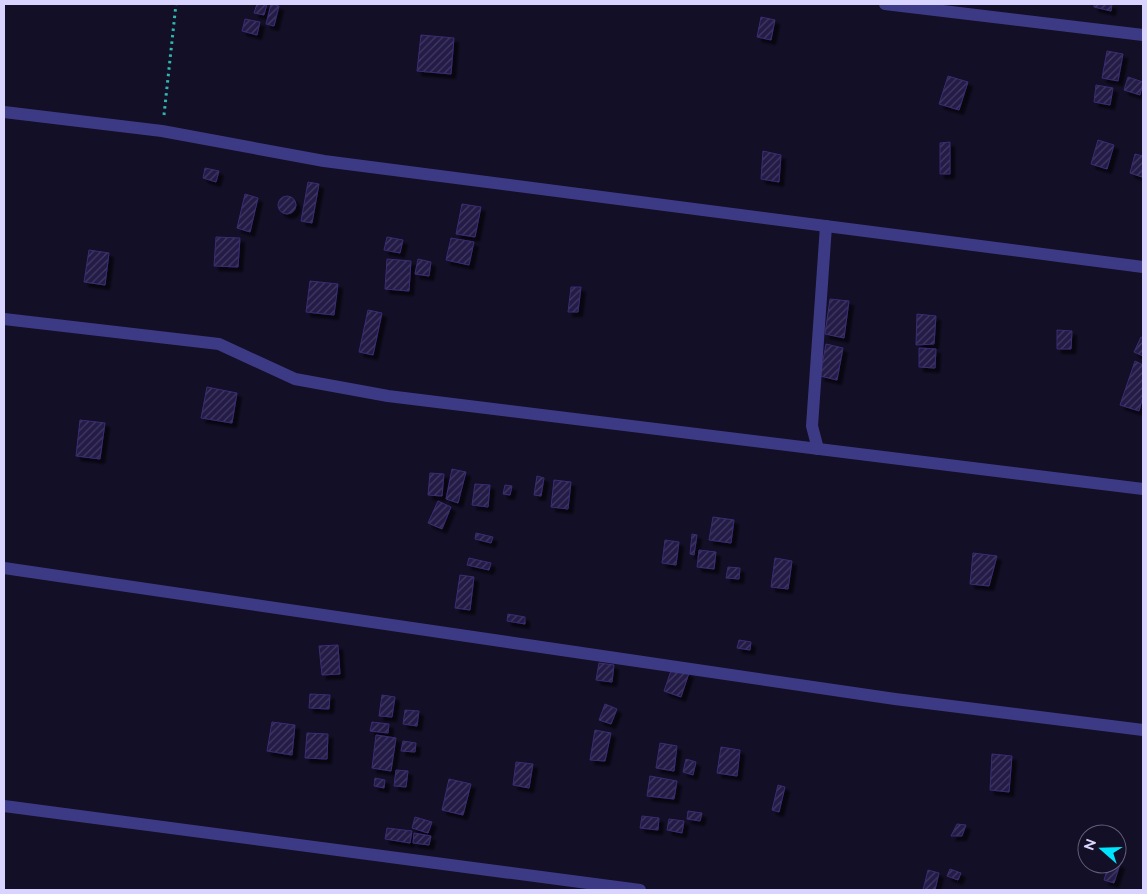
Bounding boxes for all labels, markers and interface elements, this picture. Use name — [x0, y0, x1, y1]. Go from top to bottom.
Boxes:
north arrow — [1077, 824, 1127, 874]
text: N — [1080, 837, 1099, 852]

